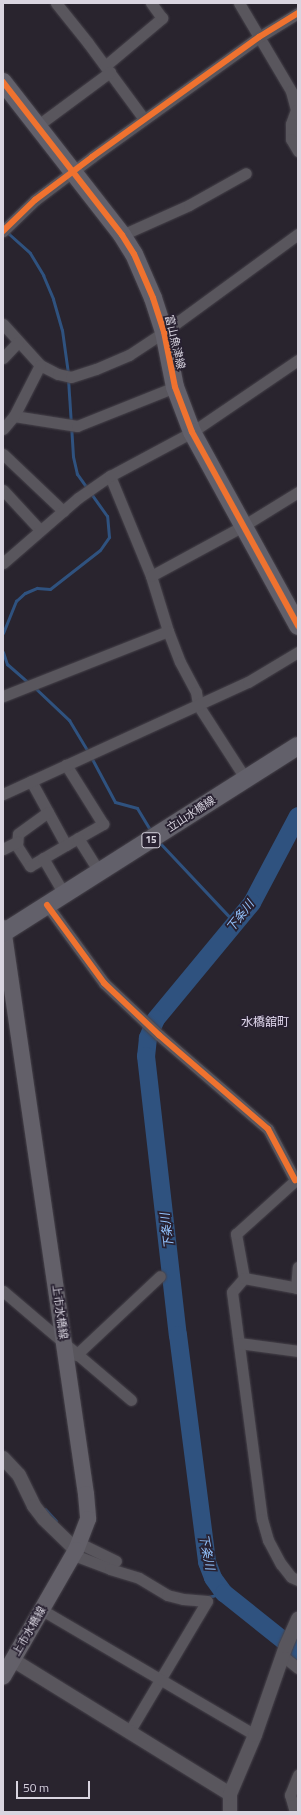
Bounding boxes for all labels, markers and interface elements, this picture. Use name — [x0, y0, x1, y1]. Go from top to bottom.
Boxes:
street label: 富山魚津線 — [162, 314, 188, 370]
street label: 立山水橋線 — [164, 793, 218, 835]
road number: 15 — [141, 832, 161, 848]
water label: 下条川 — [223, 897, 257, 935]
district label: 水橋舘町 — [241, 1015, 289, 1029]
water label: 下条川 — [158, 1212, 176, 1250]
street label: 上市水橋線 — [50, 1284, 70, 1340]
water label: 下条川 — [196, 1533, 218, 1571]
street label: 上市水橋線 — [10, 1604, 48, 1658]
scale bar — [18, 1773, 92, 1799]
text: 50 m — [23, 1778, 49, 1797]

